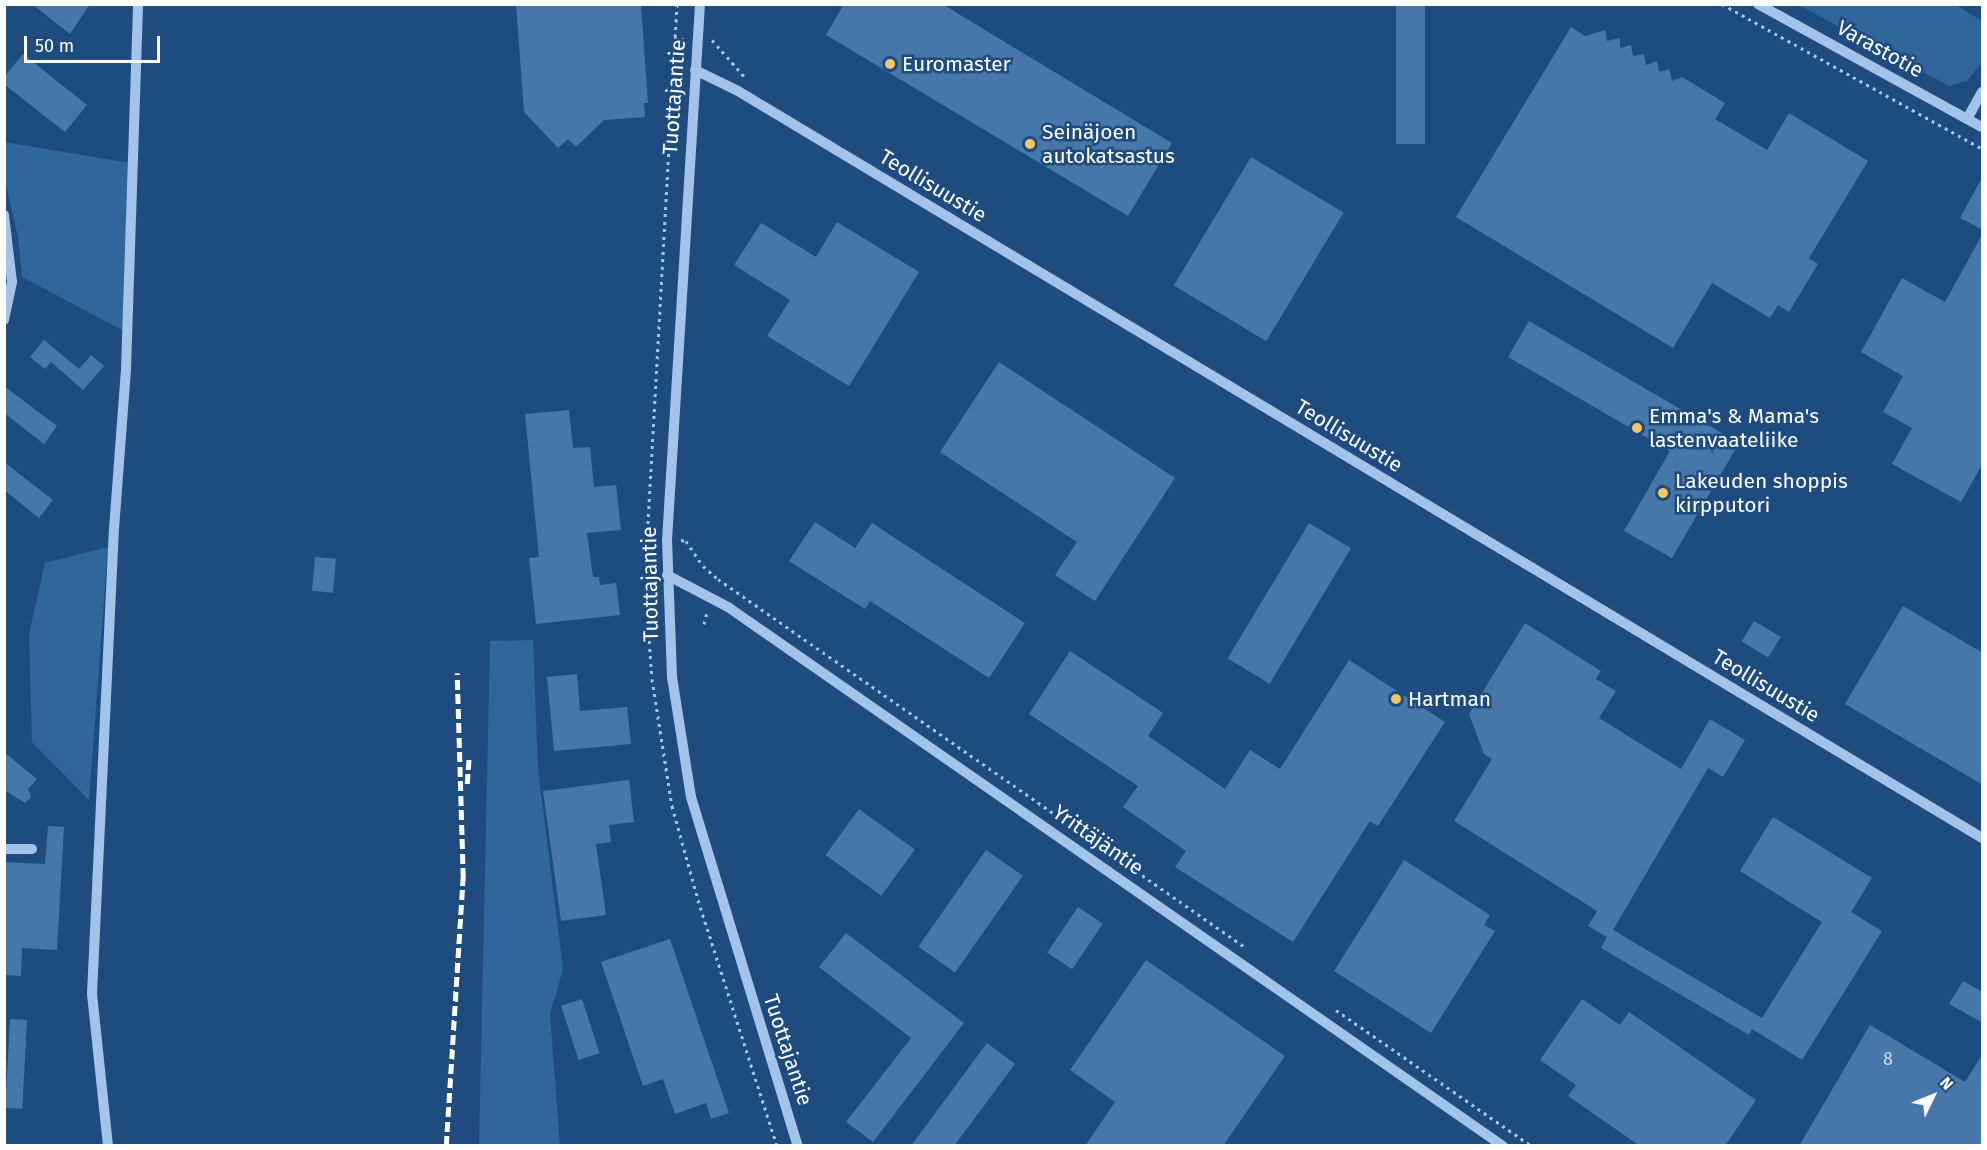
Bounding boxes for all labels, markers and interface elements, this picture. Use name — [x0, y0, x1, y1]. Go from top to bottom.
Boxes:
street label: Varastotie — [1832, 15, 1928, 83]
scale bar — [27, 24, 164, 62]
text: 50 m — [35, 35, 74, 57]
street label: Tuottajantie — [657, 39, 691, 155]
place label: Euromaster — [902, 51, 1011, 77]
marker: Euromaster — [883, 57, 897, 71]
place label: Seinäjoen autokatsastus — [1042, 119, 1175, 169]
marker: Seinäjoen autokatsastus — [1023, 137, 1037, 151]
street label: Teollisuustie — [875, 144, 991, 228]
street label: Teollisuustie — [1291, 394, 1407, 478]
place label: Emma's & Mama's lastenvaateliike — [1649, 403, 1819, 453]
marker: Emma's & Mama's lastenvaateliike — [1630, 421, 1644, 435]
place label: Lakeuden shoppis kirpputori — [1675, 468, 1848, 518]
marker: Lakeuden shoppis kirpputori — [1656, 486, 1670, 500]
street label: Tuottajantie — [636, 526, 664, 642]
street label: Teollisuustie — [1708, 644, 1824, 728]
place label: Hartman — [1408, 686, 1491, 712]
marker: Hartman — [1389, 692, 1403, 706]
street label: Yrittäjäntie — [1048, 799, 1148, 881]
street label: Tuottajantie — [758, 991, 818, 1109]
house number: 8 — [1883, 1048, 1893, 1070]
north arrow — [1903, 1066, 1963, 1126]
text: N — [1936, 1073, 1957, 1094]

